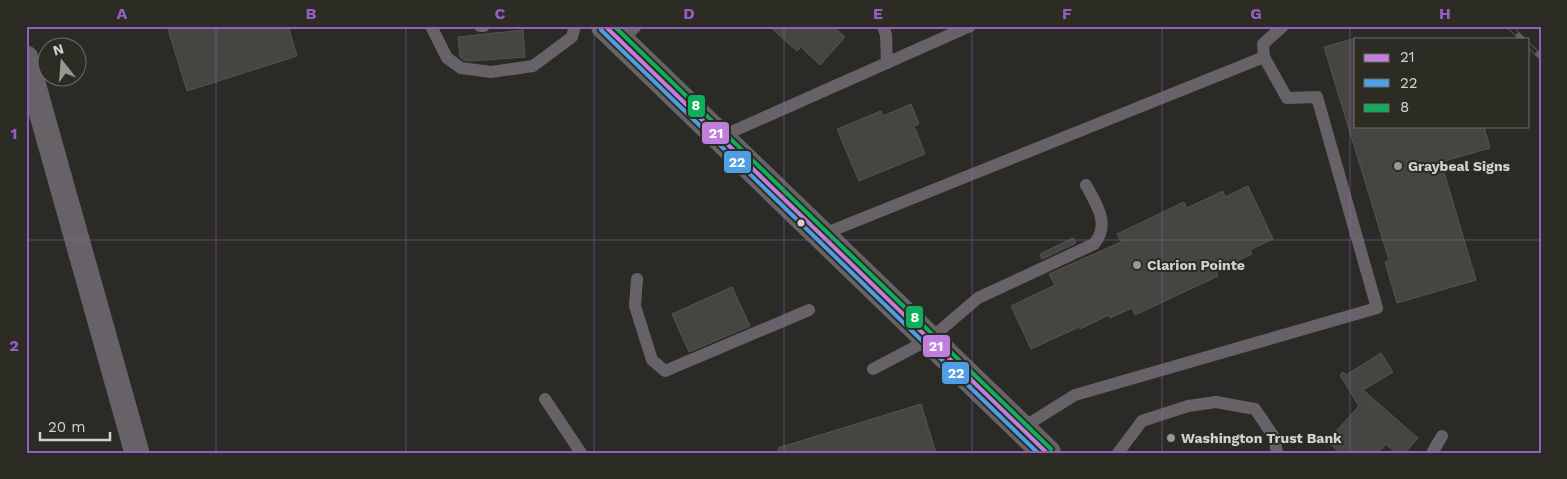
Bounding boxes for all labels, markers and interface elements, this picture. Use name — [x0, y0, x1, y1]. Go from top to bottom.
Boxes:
text: A — [117, 4, 128, 23]
text: B — [306, 4, 317, 23]
text: C — [495, 4, 506, 23]
text: D — [683, 4, 695, 23]
text: E — [873, 4, 883, 23]
text: F — [1062, 4, 1072, 23]
text: G — [1250, 4, 1262, 23]
text: H — [1439, 4, 1451, 23]
north arrow — [38, 38, 88, 88]
legend — [1354, 38, 1530, 128]
text: N — [51, 40, 65, 59]
text: 21 — [1400, 48, 1415, 66]
text: 22 — [1400, 74, 1418, 92]
line badge: 8 — [687, 94, 706, 118]
text: 8 — [692, 97, 701, 113]
text: 8 — [1400, 98, 1409, 116]
line badge: 21 — [701, 121, 730, 145]
text: 1 — [11, 124, 17, 143]
text: 21 — [709, 125, 723, 141]
line badge: 22 — [723, 150, 752, 174]
text: 22 — [729, 154, 745, 170]
place label: Graybeal Signs — [1408, 158, 1511, 174]
marker: Graybeal Signs — [1392, 160, 1404, 172]
unlabelled marker — [796, 218, 806, 228]
place label: Clarion Pointe — [1147, 257, 1245, 273]
marker: Clarion Pointe — [1131, 259, 1143, 271]
line badge: 8 — [905, 305, 924, 329]
text: 8 — [911, 309, 920, 325]
line badge: 21 — [922, 334, 951, 358]
text: 2 — [9, 336, 19, 355]
text: 21 — [929, 338, 943, 354]
line badge: 22 — [941, 361, 970, 385]
text: 22 — [948, 365, 964, 381]
scale bar — [40, 409, 110, 441]
text: 20 m — [48, 418, 86, 436]
place label: Washington Trust Bank — [1181, 430, 1342, 446]
marker: Washington Trust Bank — [1165, 432, 1177, 444]

